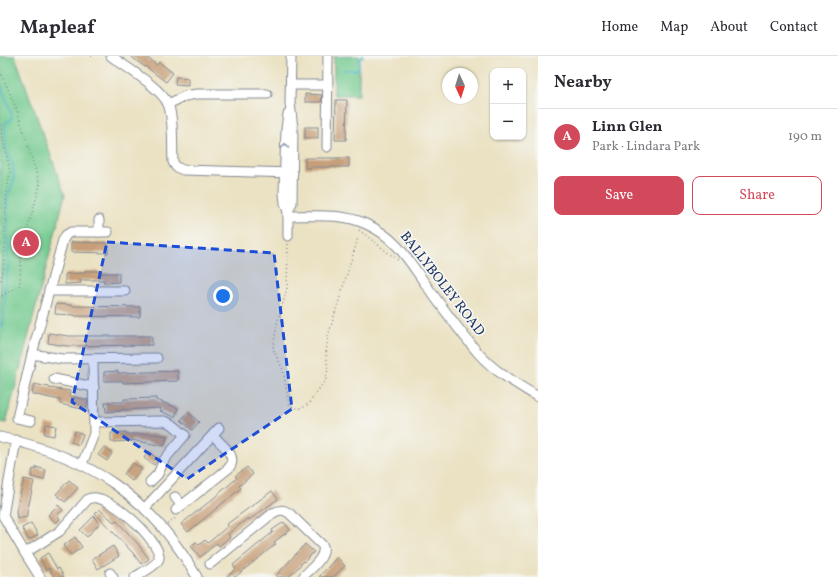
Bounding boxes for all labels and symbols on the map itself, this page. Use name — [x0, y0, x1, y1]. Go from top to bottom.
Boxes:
north arrow — [442, 68, 478, 104]
one-way arrow — [281, 143, 289, 149]
pin: A — [13, 228, 39, 258]
street label: BALLYBOLEY ROAD — [395, 228, 489, 340]
your location — [213, 286, 233, 306]

